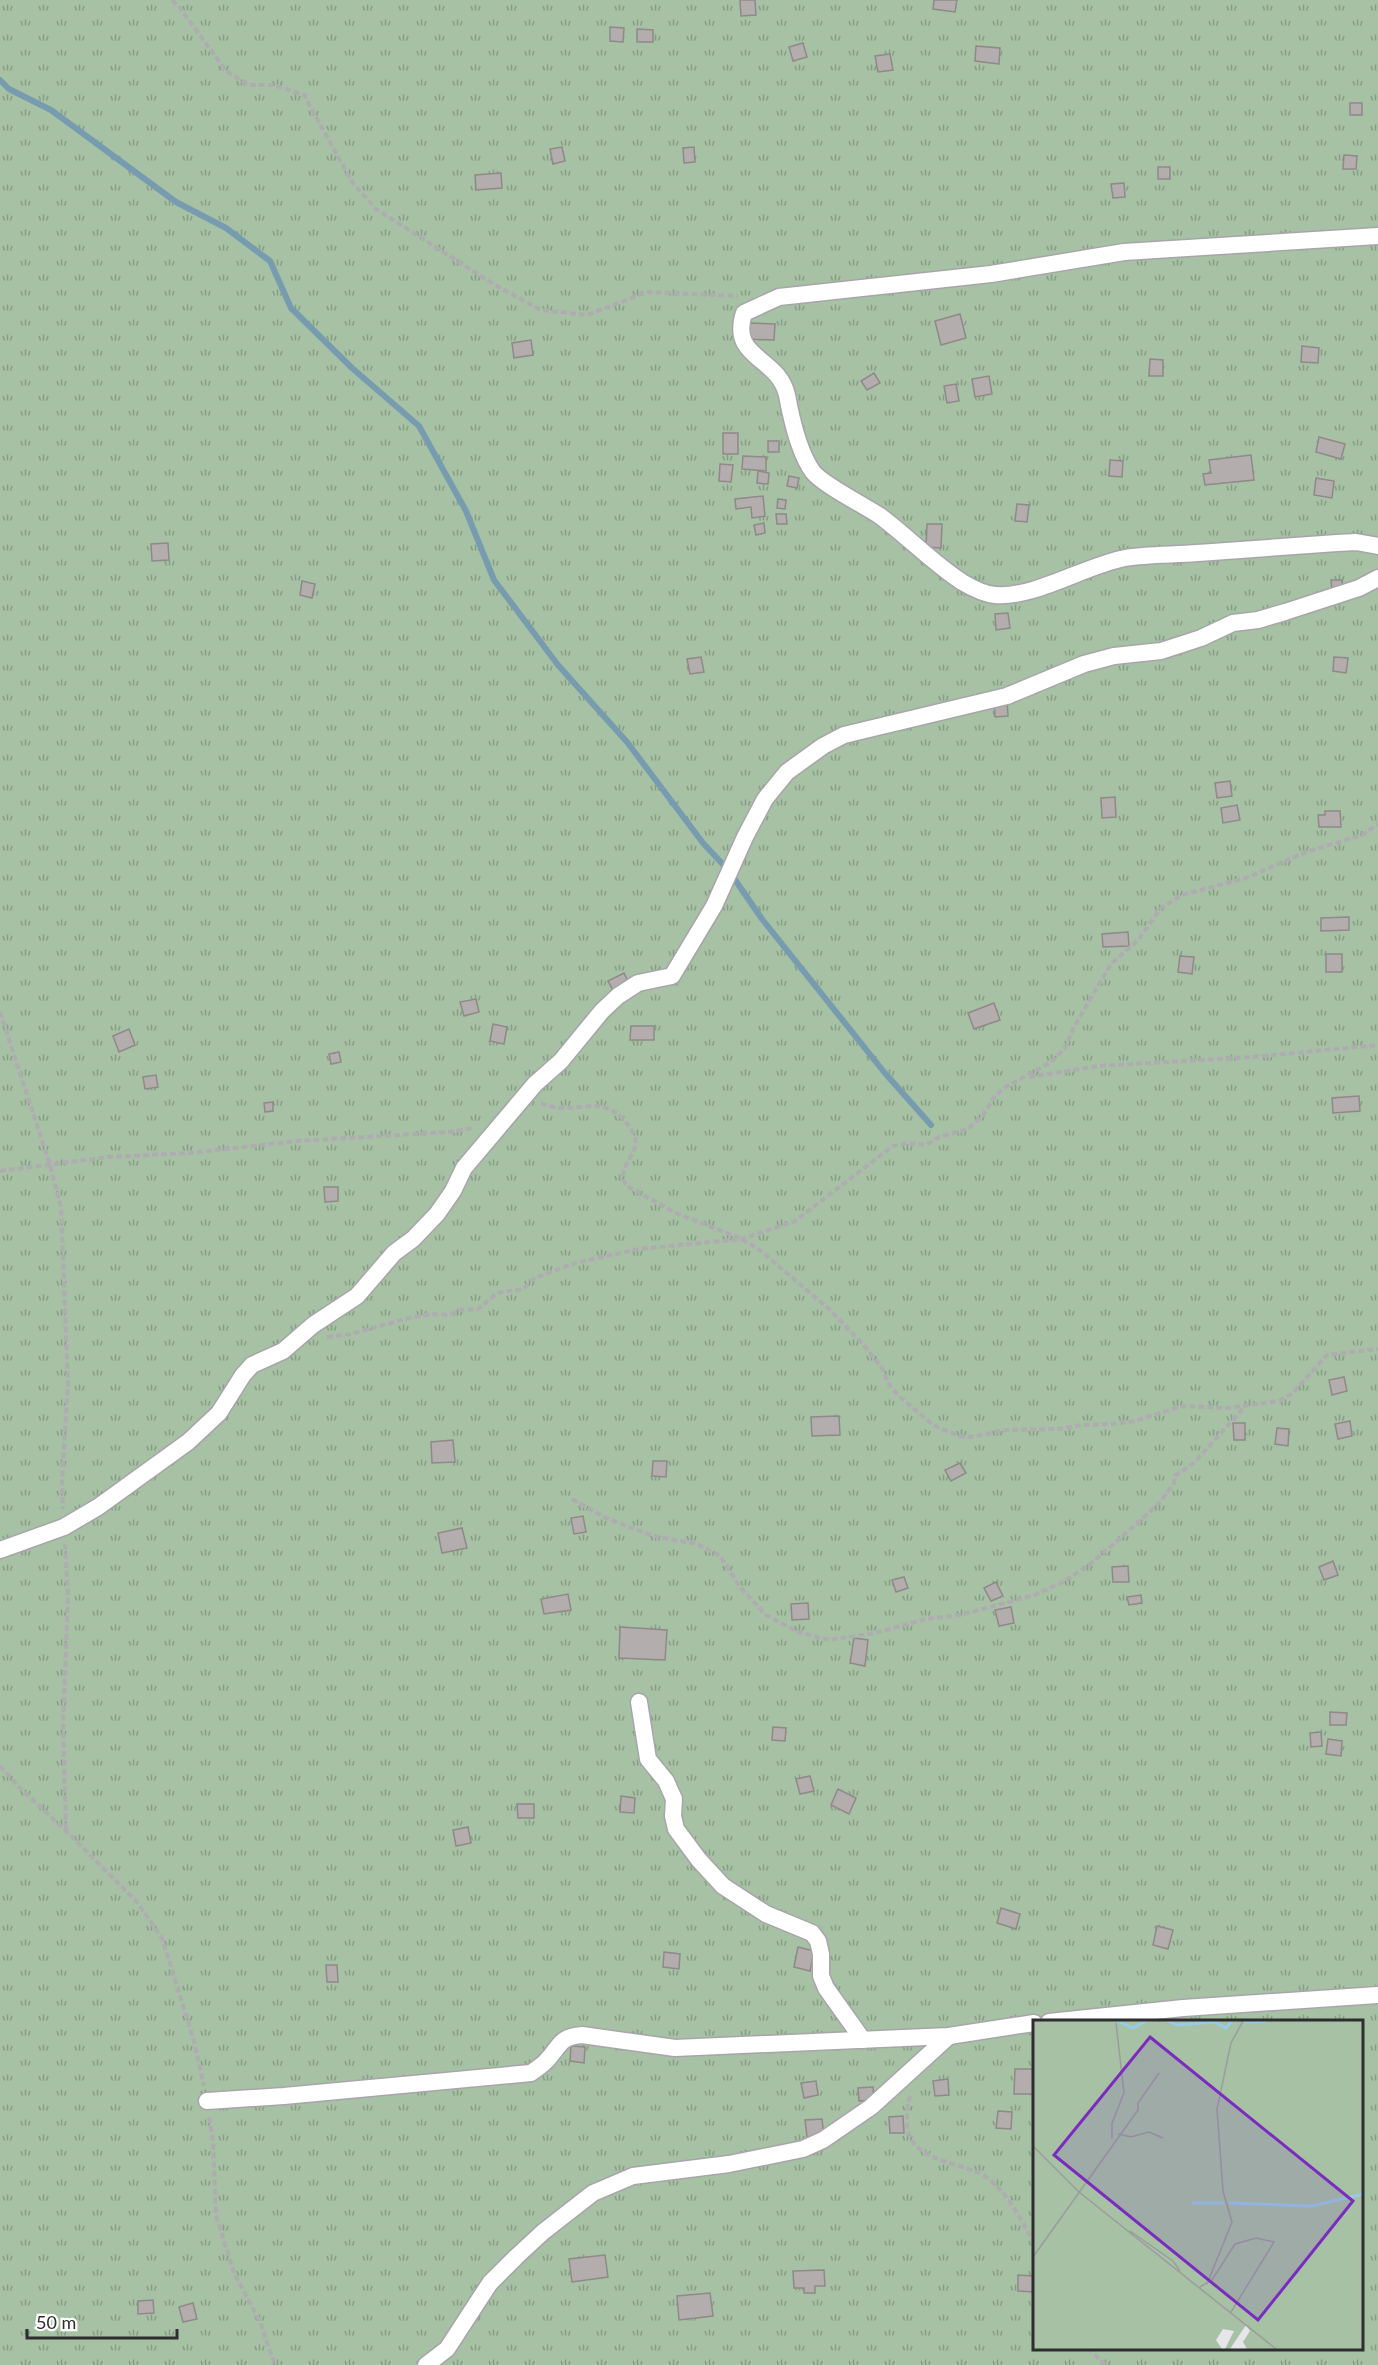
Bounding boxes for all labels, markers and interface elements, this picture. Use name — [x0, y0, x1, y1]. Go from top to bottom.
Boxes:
inset map — [1033, 2020, 1363, 2350]
scale bar — [27, 2302, 177, 2340]
text: 50 m — [36, 2311, 76, 2333]

